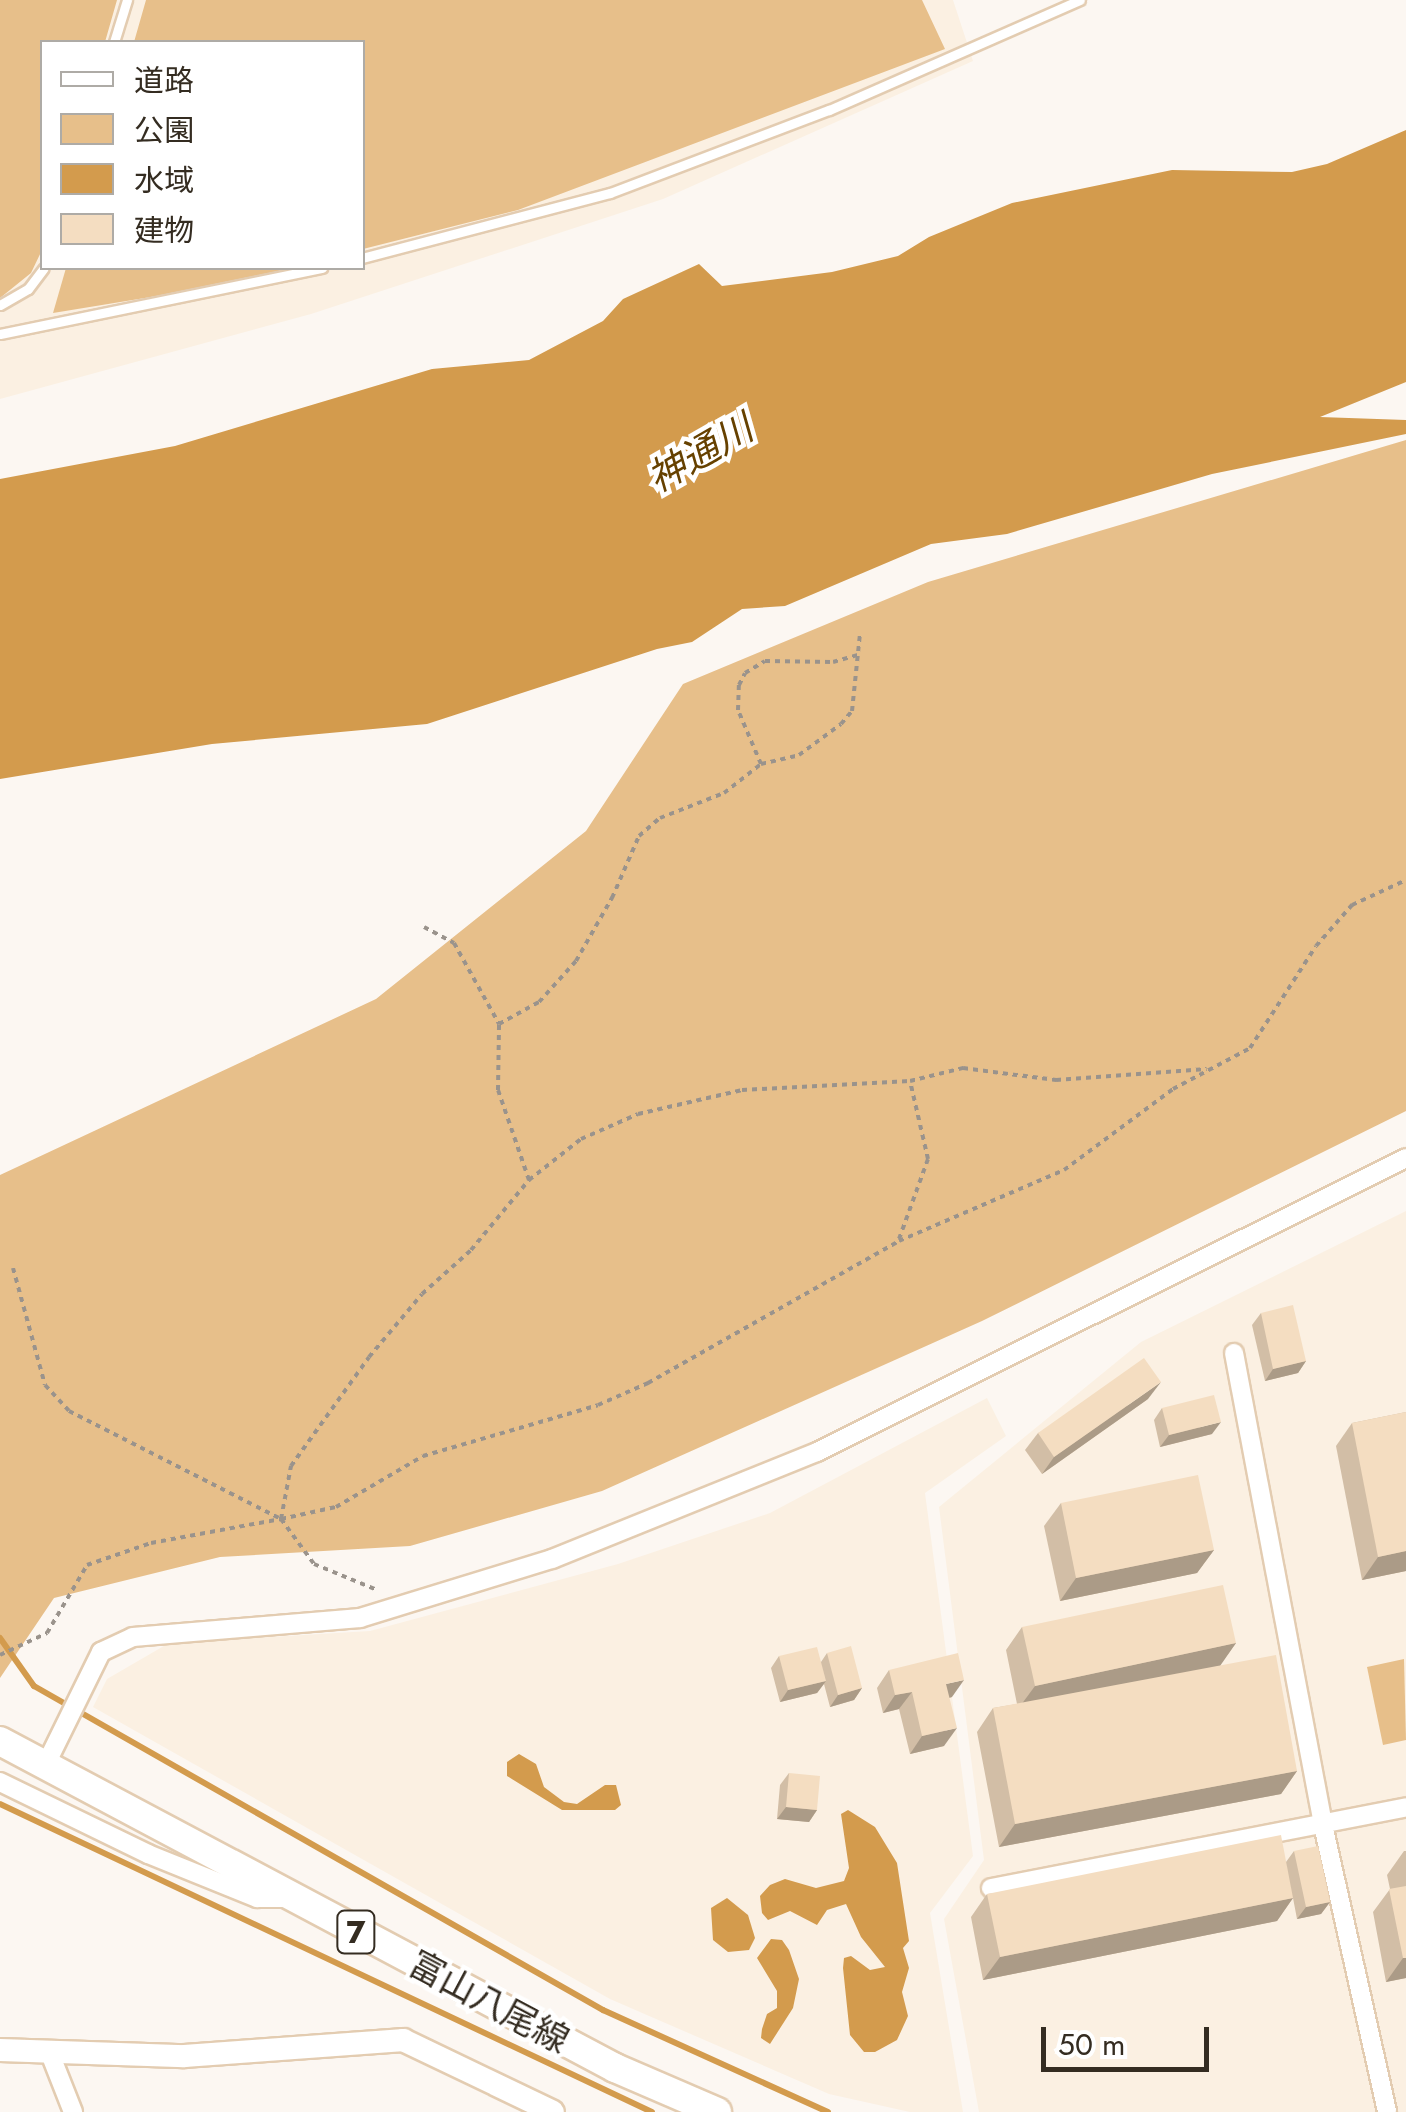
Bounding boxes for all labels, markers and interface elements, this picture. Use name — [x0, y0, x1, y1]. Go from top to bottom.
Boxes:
legend — [40, 40, 365, 270]
text: 道路 — [134, 59, 194, 102]
text: 公園 — [134, 109, 194, 152]
text: 水域 — [134, 159, 194, 202]
text: 建物 — [134, 209, 194, 252]
water label: 神通川 — [639, 405, 761, 501]
road number: 7 — [336, 1905, 376, 1959]
street label: 富山八尾線 — [402, 1942, 576, 2062]
scale bar — [1046, 2007, 1214, 2069]
text: 50 m — [1058, 2023, 1125, 2066]

